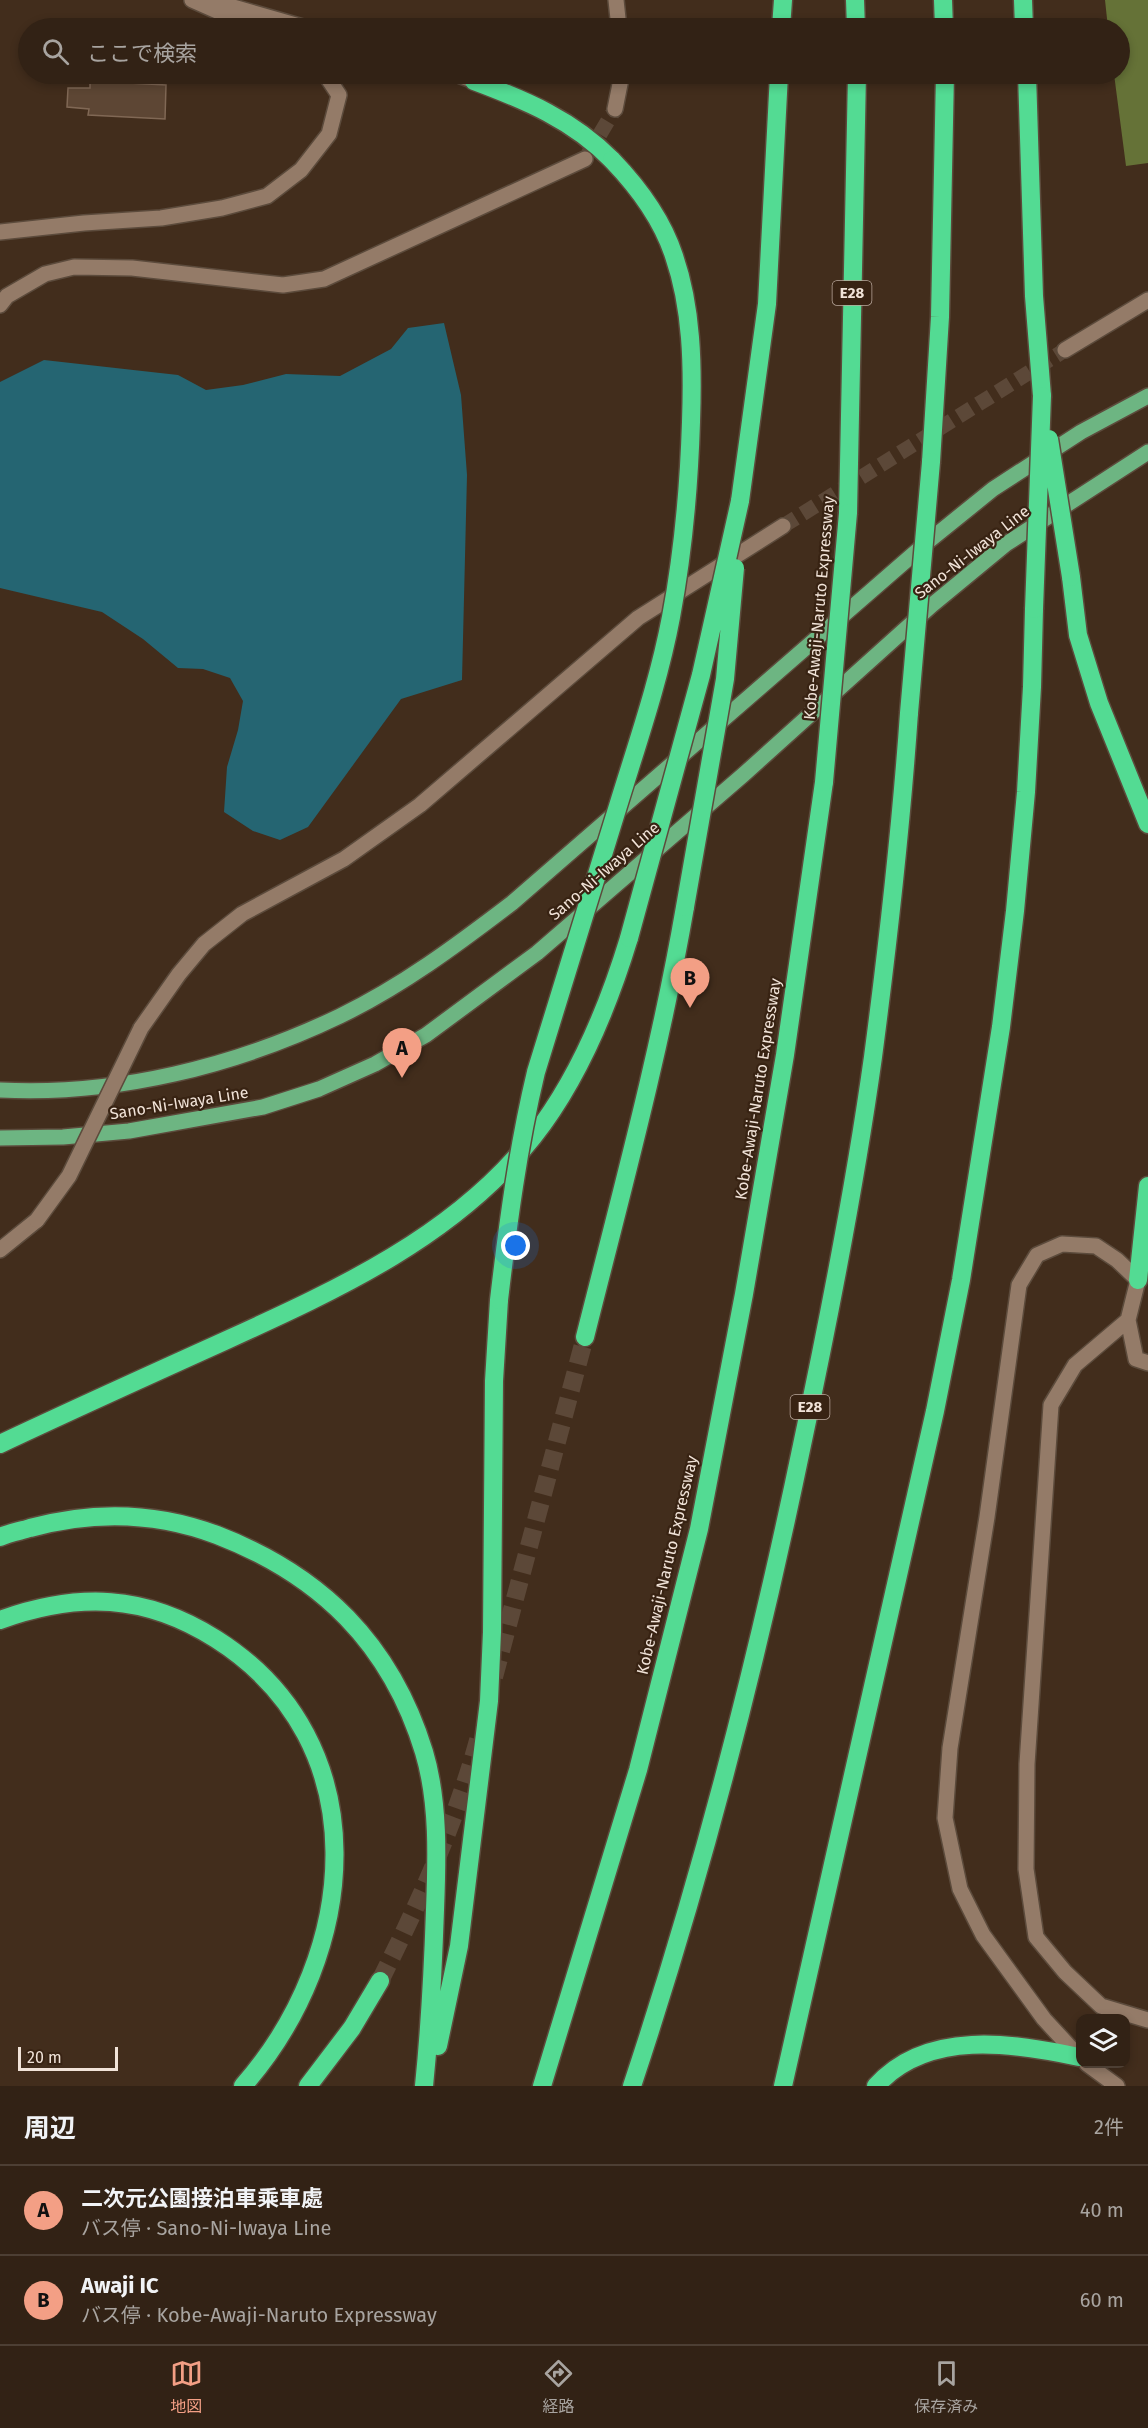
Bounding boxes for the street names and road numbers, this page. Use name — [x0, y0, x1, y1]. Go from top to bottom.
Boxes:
road number: E28 — [832, 281, 872, 305]
street label: Kobe-Awaji-Naruto Expressway — [800, 495, 838, 721]
street label: Sano-Ni-Iwaya Line — [911, 501, 1033, 603]
street label: Sano-Ni-Iwaya Line — [545, 818, 663, 924]
street label: Kobe-Awaji-Naruto Expressway — [731, 977, 785, 1201]
street label: Sano-Ni-Iwaya Line — [108, 1083, 250, 1123]
road number: E28 — [790, 1395, 830, 1419]
street label: Kobe-Awaji-Naruto Expressway — [633, 1453, 702, 1676]

